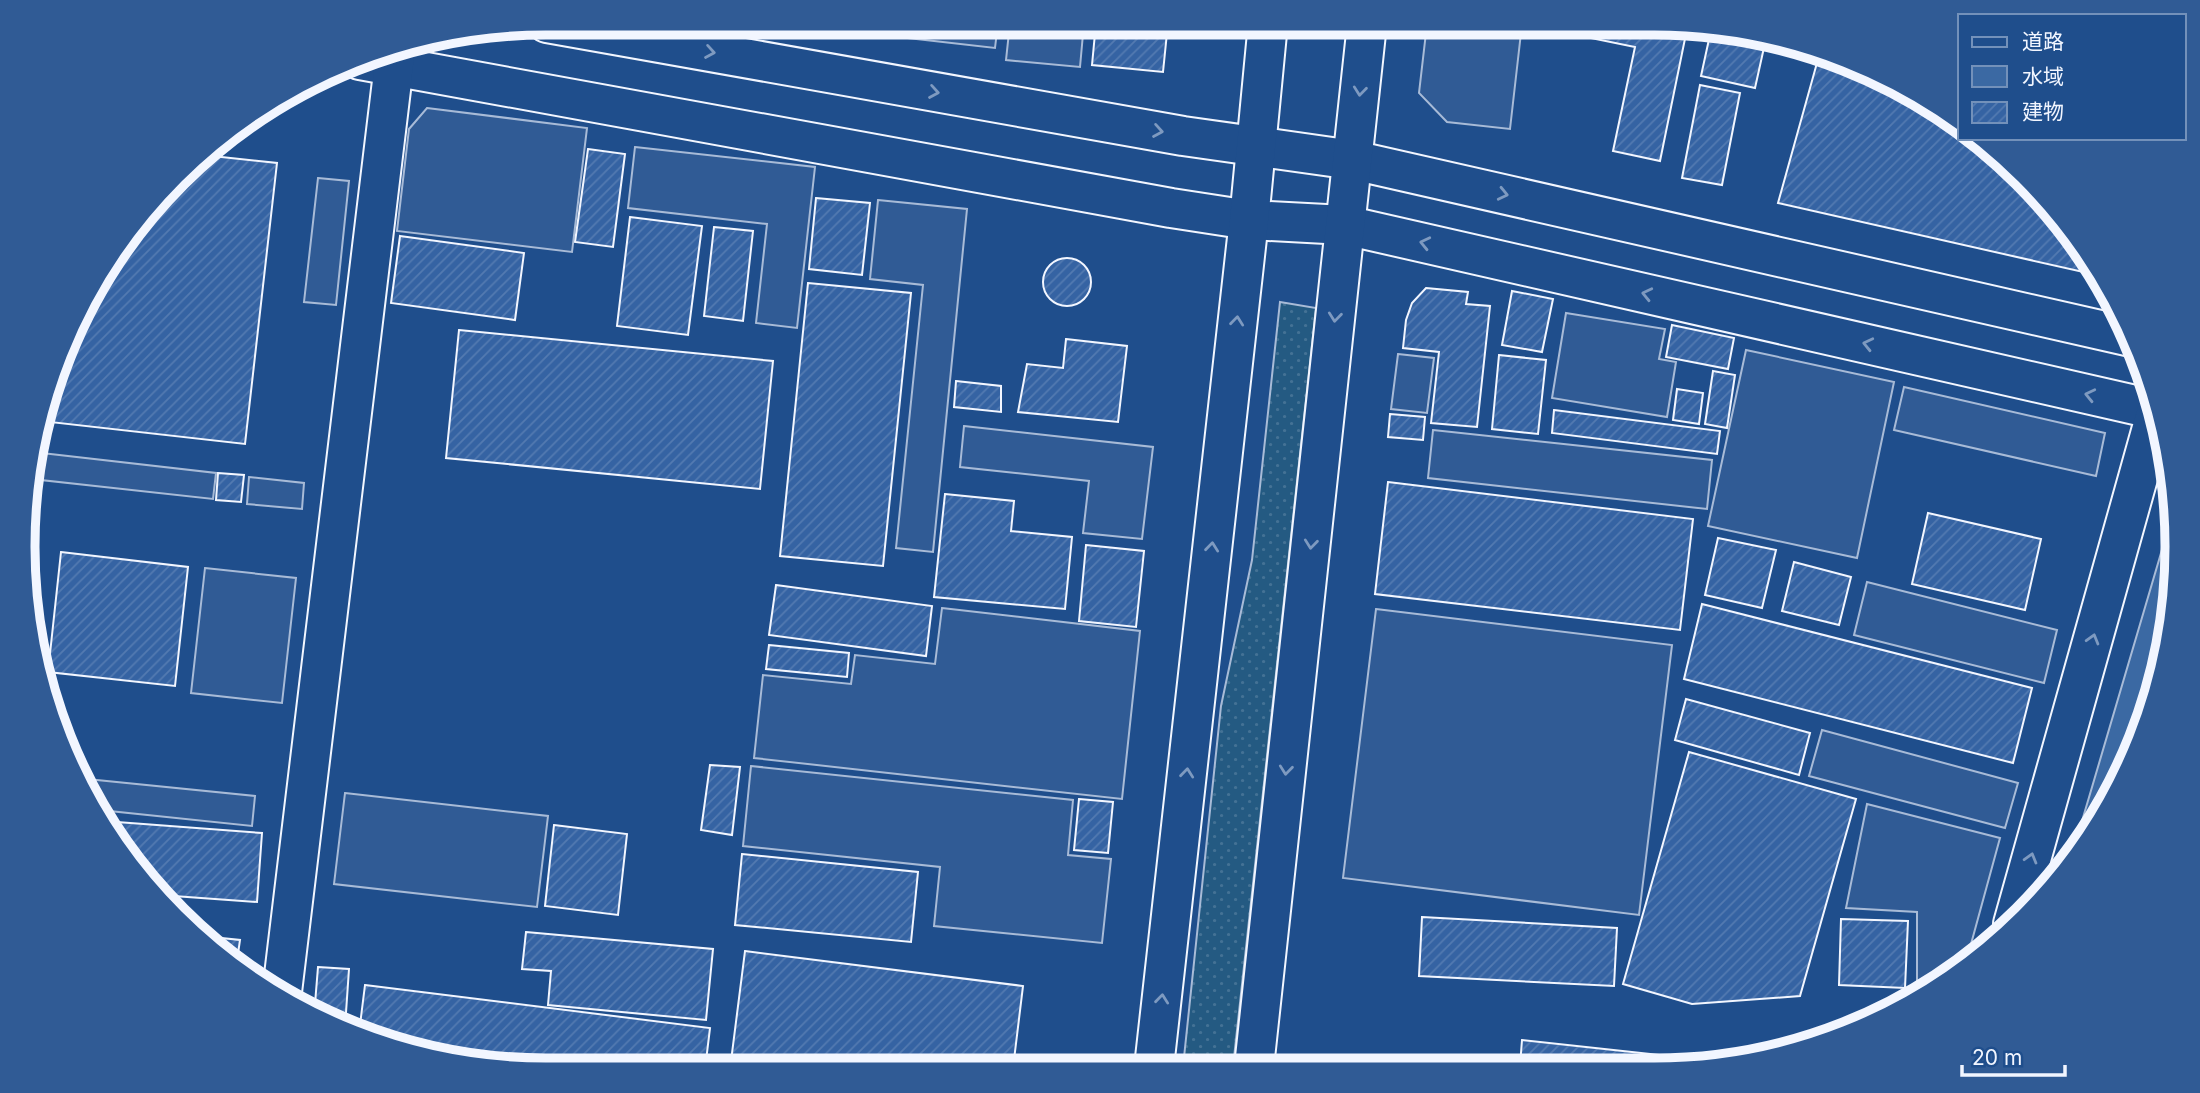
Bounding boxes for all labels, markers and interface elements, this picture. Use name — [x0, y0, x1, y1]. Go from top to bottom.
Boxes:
legend — [1958, 14, 2186, 140]
text: 道路 — [2022, 29, 2064, 54]
one-way arrow — [705, 44, 716, 59]
text: 水域 — [2022, 64, 2064, 89]
one-way arrow — [928, 83, 940, 98]
one-way arrow — [1353, 86, 1368, 97]
text: 建物 — [2022, 99, 2064, 124]
one-way arrow — [1152, 123, 1164, 138]
one-way arrow — [1496, 186, 1508, 200]
one-way arrow — [1419, 237, 1431, 251]
one-way arrow — [1641, 287, 1653, 302]
one-way arrow — [1327, 312, 1342, 323]
one-way arrow — [1230, 315, 1245, 327]
one-way arrow — [1862, 338, 1874, 352]
one-way arrow — [2084, 388, 2096, 403]
one-way arrow — [1303, 538, 1318, 550]
one-way arrow — [1205, 541, 1220, 553]
one-way arrow — [2084, 633, 2099, 645]
one-way arrow — [1279, 764, 1294, 776]
one-way arrow — [1179, 768, 1194, 779]
one-way arrow — [2023, 852, 2038, 864]
one-way arrow — [1154, 994, 1169, 1005]
scale bar — [1962, 1034, 2065, 1078]
text: 20 m — [1972, 1045, 2022, 1070]

